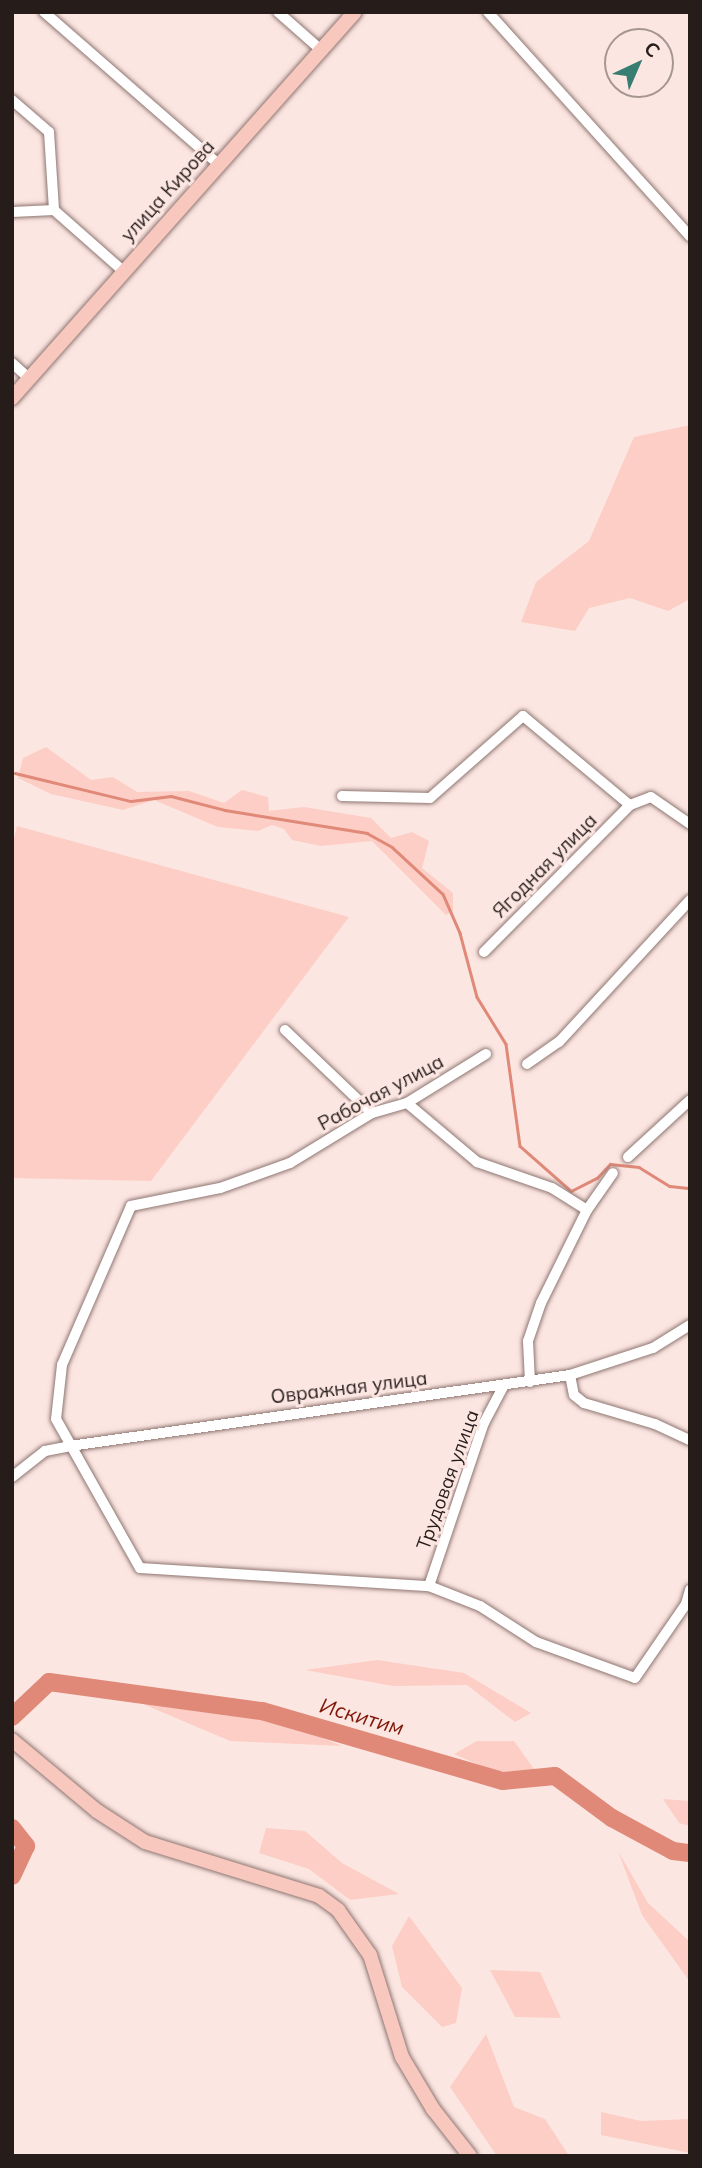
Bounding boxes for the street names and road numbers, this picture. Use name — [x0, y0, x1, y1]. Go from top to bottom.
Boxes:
street label: улица Кирова — [116, 135, 220, 247]
street label: Ягодная улица — [488, 809, 602, 923]
street label: Рабочая улица — [314, 1050, 448, 1136]
street label: Овражная улица — [269, 1367, 429, 1409]
street label: Трудовая улица — [412, 1407, 484, 1553]

